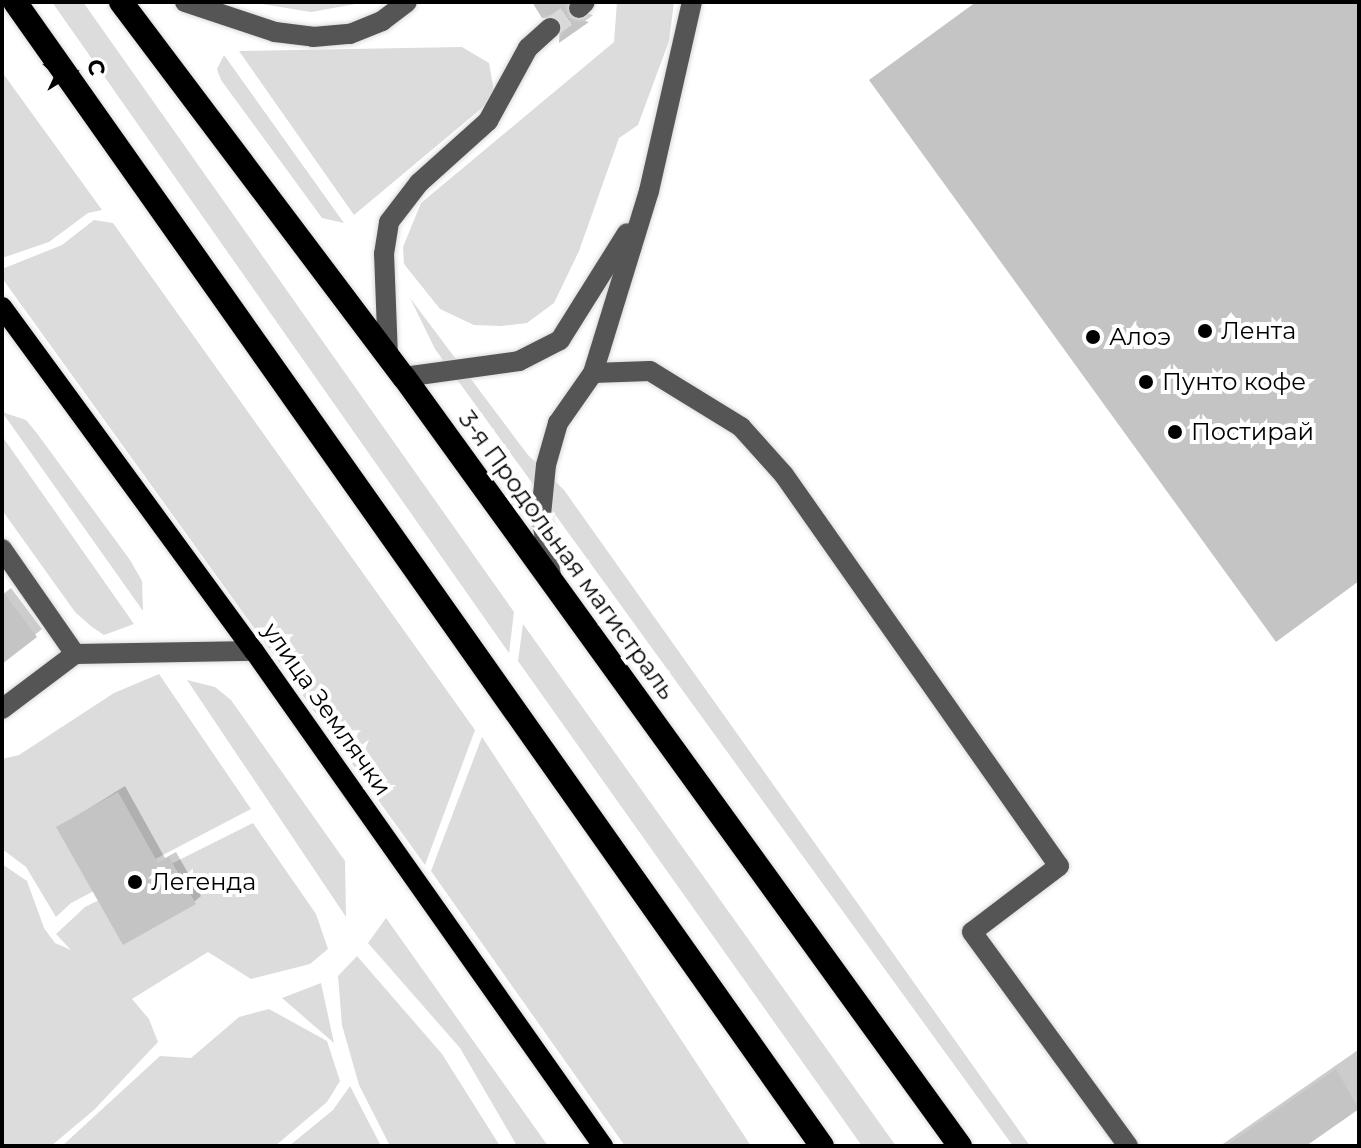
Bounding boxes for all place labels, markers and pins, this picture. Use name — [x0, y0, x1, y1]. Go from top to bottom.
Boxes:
place label: Лента — [1221, 317, 1296, 345]
marker: Лента — [1196, 322, 1214, 340]
place label: Алоэ — [1109, 323, 1171, 351]
marker: Алоэ — [1084, 328, 1102, 346]
place label: Пунто кофе — [1162, 368, 1306, 396]
marker: Пунто кофе — [1137, 373, 1155, 391]
place label: Постирай — [1191, 418, 1314, 446]
marker: Постирай — [1166, 423, 1184, 441]
place label: Легенда — [151, 868, 256, 896]
marker: Легенда — [126, 873, 144, 891]

